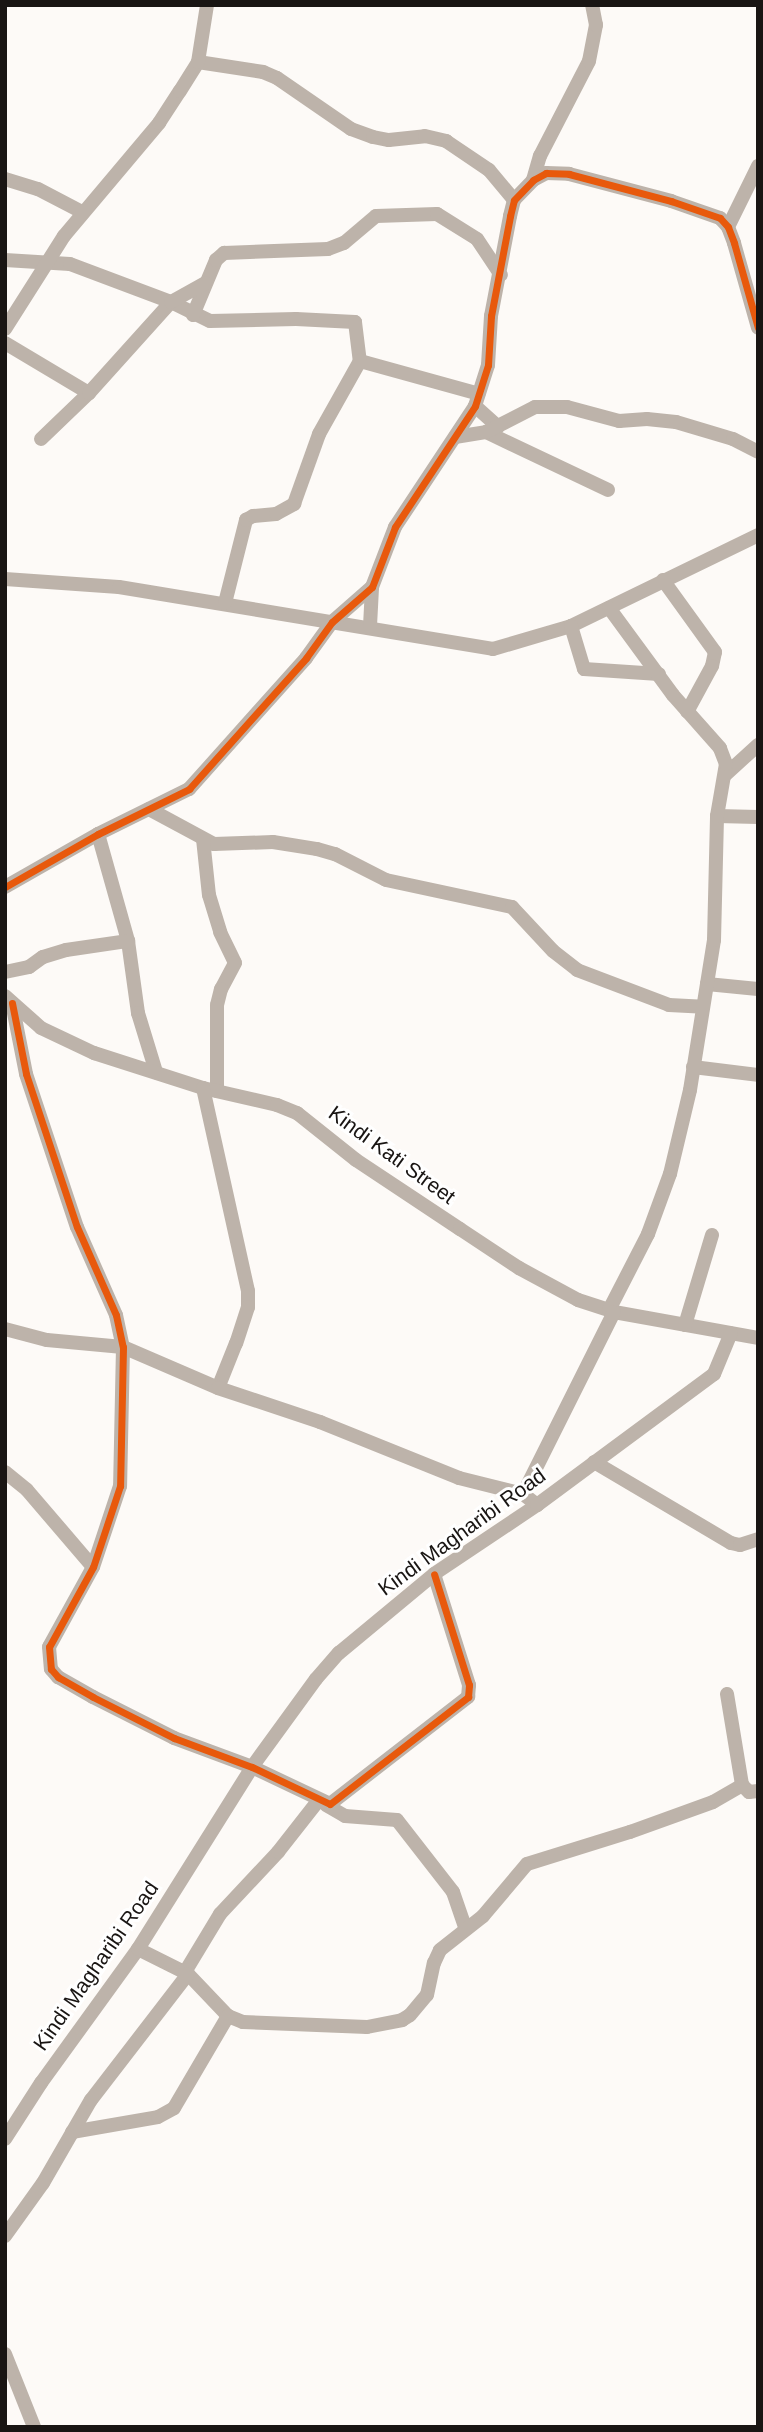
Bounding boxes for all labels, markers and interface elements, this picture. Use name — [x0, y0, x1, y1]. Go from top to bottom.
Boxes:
street label: Kindi Kati Street — [324, 1101, 460, 1209]
street label: Kindi Magharibi Road — [373, 1463, 551, 1601]
street label: Kindi Magharibi Road — [28, 1877, 164, 2055]

